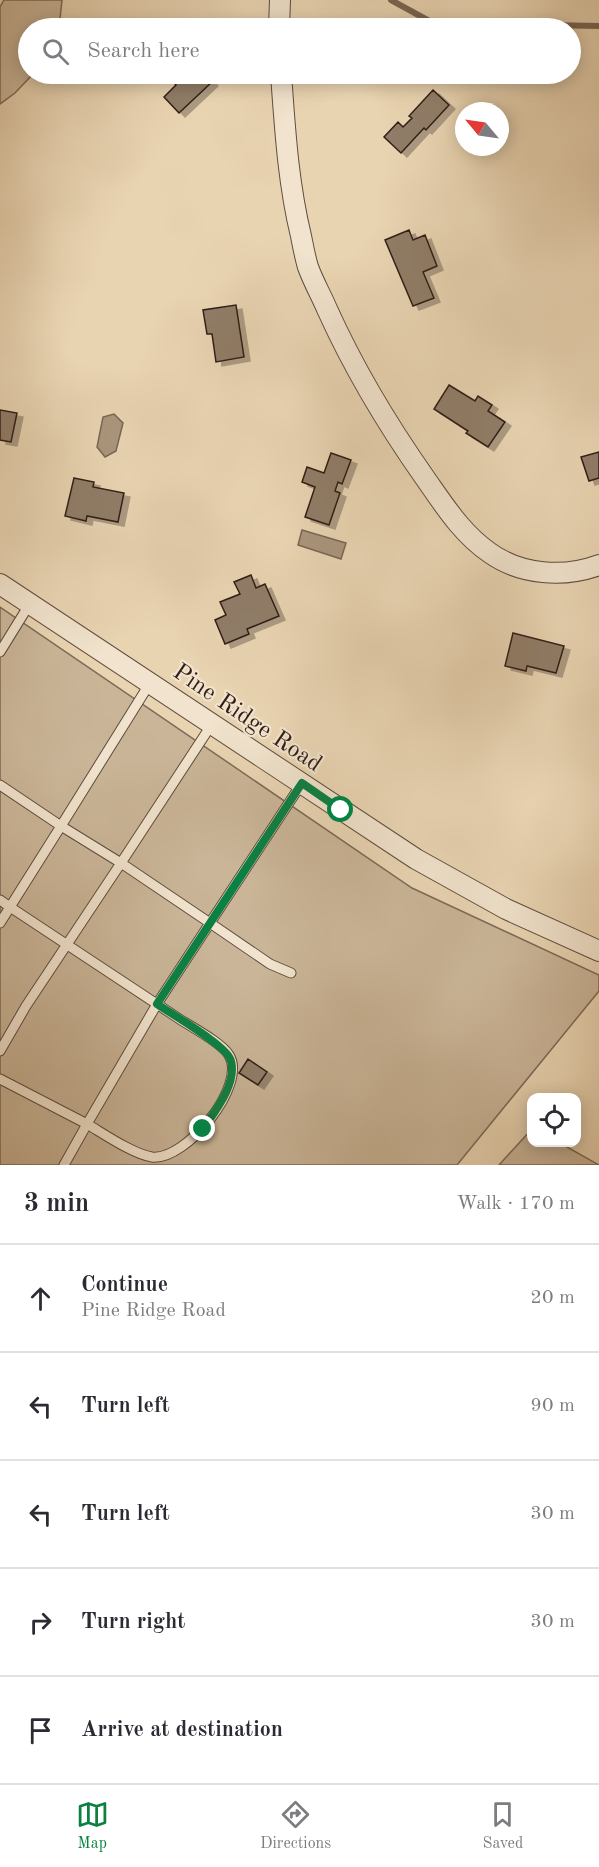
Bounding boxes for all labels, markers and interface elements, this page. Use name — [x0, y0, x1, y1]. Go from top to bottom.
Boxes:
search box — [18, 18, 581, 84]
icon: search — [39, 35, 72, 68]
text: Search here — [87, 40, 200, 62]
north arrow — [455, 102, 509, 156]
street label: Pine Ridge Road — [168, 660, 326, 777]
route start — [327, 796, 353, 822]
map controls — [527, 1093, 581, 1147]
button: locate — [527, 1093, 581, 1147]
route end — [189, 1115, 215, 1141]
text: 3 min — [24, 1191, 89, 1217]
text: Walk · 170 m — [456, 1194, 575, 1214]
text: Continue — [81, 1274, 168, 1296]
icon: ahead — [24, 1282, 57, 1315]
text: 20 m — [530, 1288, 575, 1308]
text: Pine Ridge Road — [81, 1301, 226, 1321]
icon: left — [24, 1390, 57, 1423]
text: Turn left — [81, 1395, 170, 1417]
text: 90 m — [530, 1396, 575, 1416]
icon: left — [24, 1498, 57, 1531]
text: Turn left — [81, 1503, 170, 1525]
text: 30 m — [530, 1504, 575, 1524]
icon: right — [24, 1606, 57, 1639]
text: Turn right — [81, 1611, 185, 1633]
text: 30 m — [530, 1612, 575, 1632]
icon: arrive — [24, 1714, 57, 1747]
text: Arrive at destination — [81, 1719, 283, 1741]
tab: Map — [76, 1798, 109, 1854]
tab: Directions — [260, 1798, 331, 1854]
tab: Saved — [483, 1798, 523, 1854]

